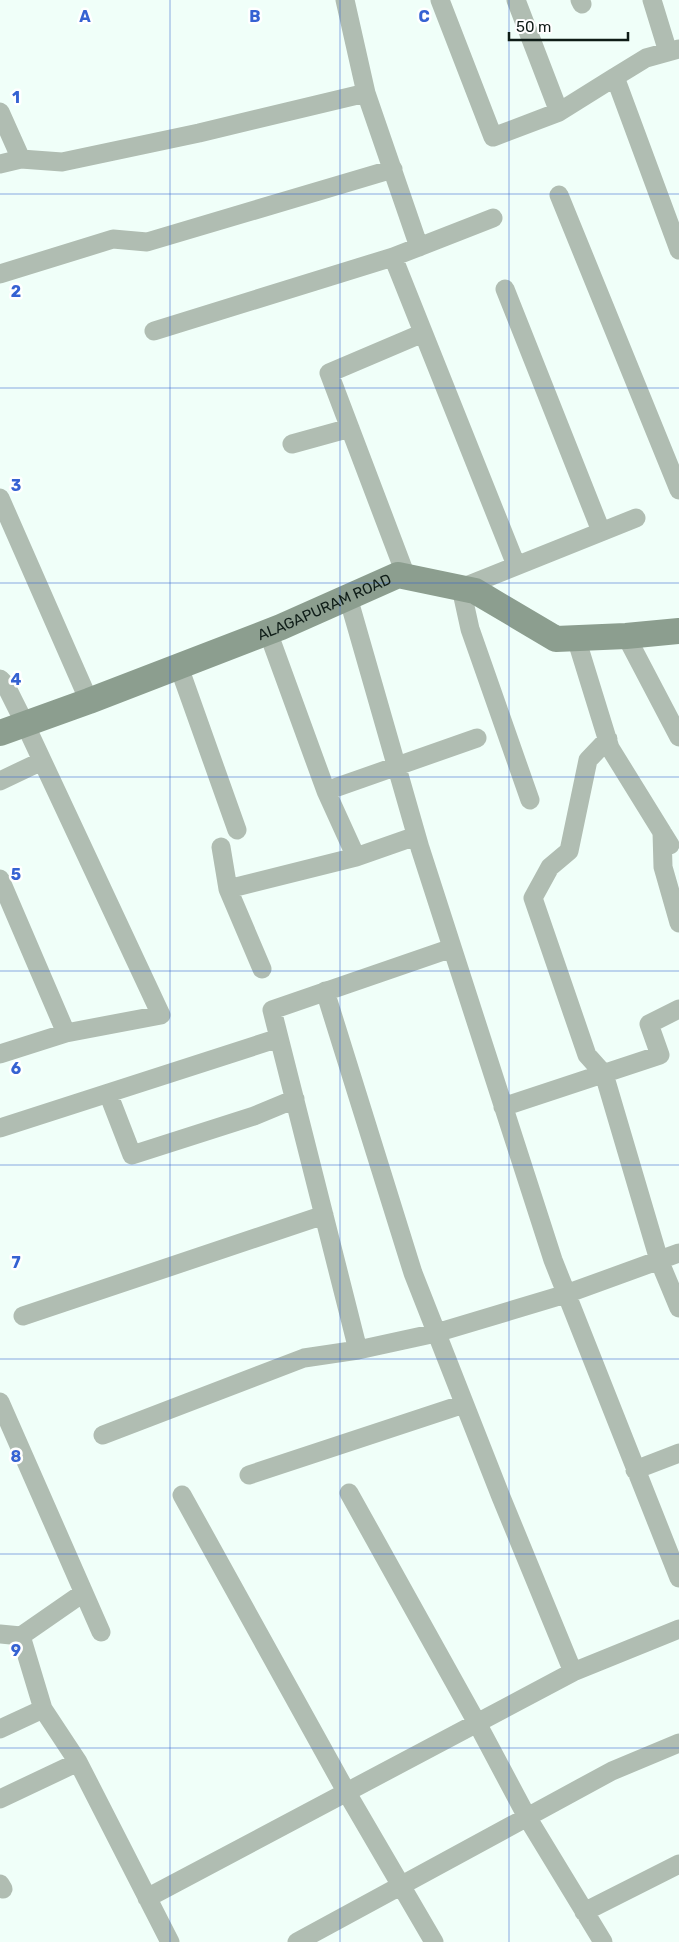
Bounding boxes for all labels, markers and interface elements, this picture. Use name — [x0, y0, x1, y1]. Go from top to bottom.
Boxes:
text: A — [79, 7, 91, 26]
text: B — [249, 7, 261, 26]
text: C — [418, 7, 430, 26]
scale bar — [509, 10, 628, 42]
text: 50 m — [516, 18, 551, 36]
text: 1 — [12, 88, 20, 107]
text: 2 — [11, 282, 21, 301]
text: 3 — [11, 476, 21, 495]
street label: ALAGAPURAM ROAD — [255, 570, 394, 644]
text: 4 — [11, 670, 22, 689]
text: 5 — [11, 865, 21, 884]
text: 6 — [11, 1059, 21, 1078]
text: 7 — [11, 1253, 21, 1272]
text: 8 — [11, 1447, 22, 1466]
text: 9 — [11, 1641, 21, 1660]

